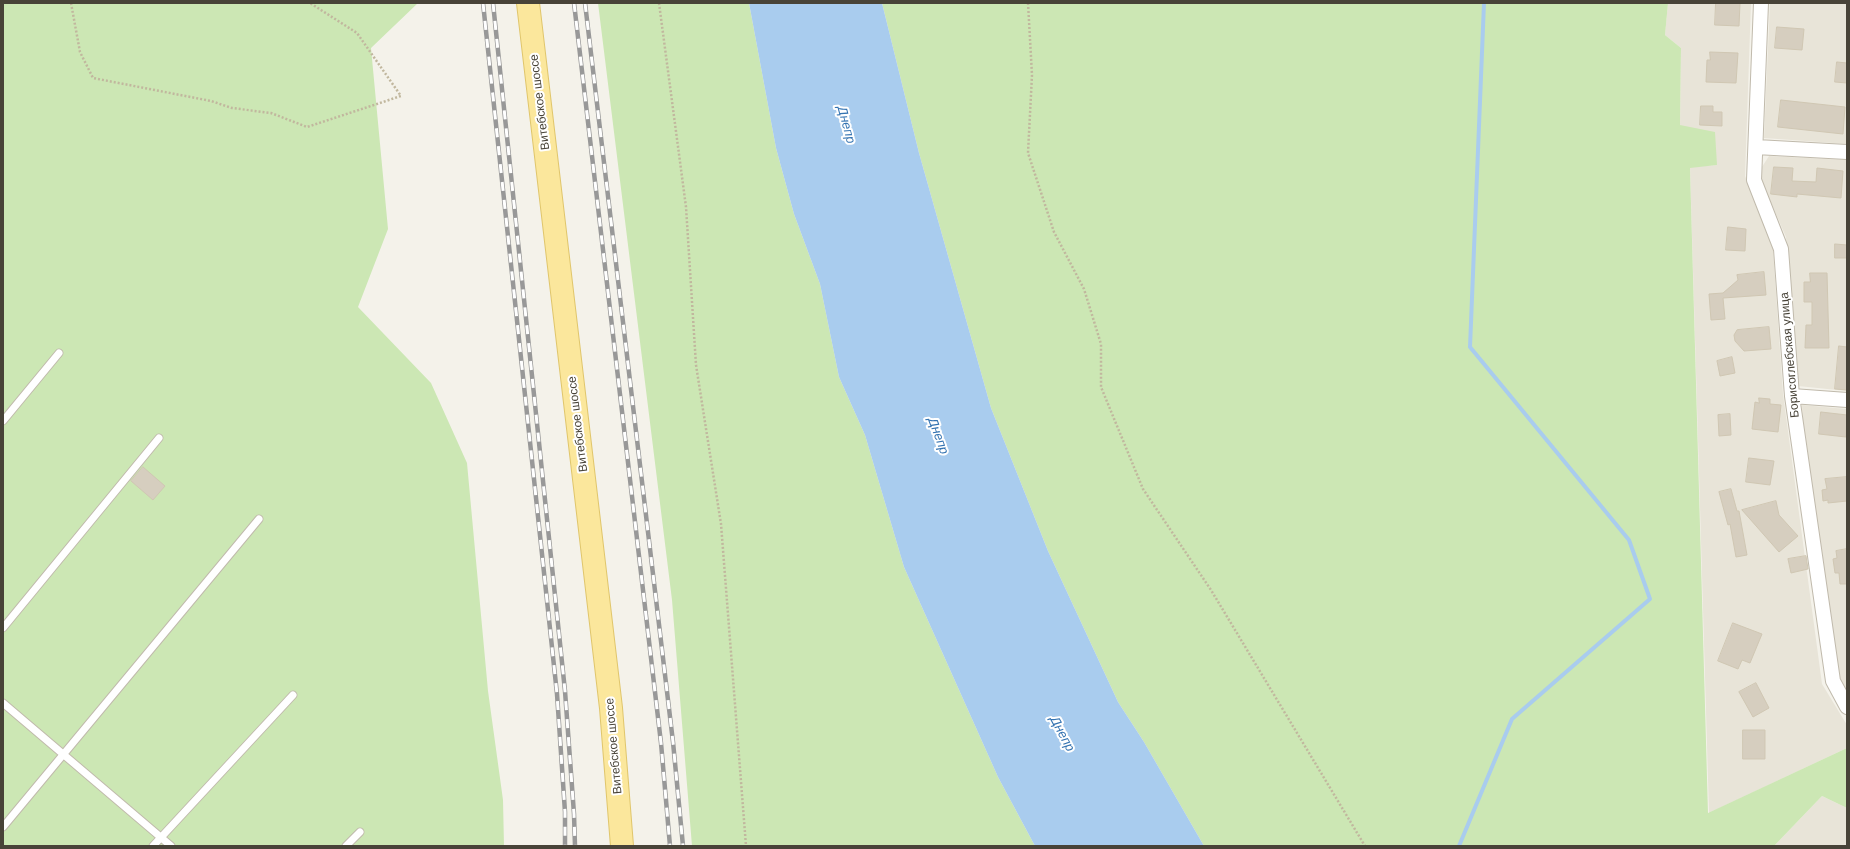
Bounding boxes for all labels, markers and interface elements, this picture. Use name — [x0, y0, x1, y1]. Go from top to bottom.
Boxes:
street label: Витебское шоссе — [527, 53, 553, 151]
water label: Днепр — [834, 105, 858, 145]
street label: Борисоглебская улица — [1777, 292, 1803, 418]
street label: Витебское шоссе — [565, 375, 591, 473]
water label: Днепр — [924, 416, 952, 456]
street label: Витебское шоссе — [603, 697, 625, 795]
water label: Днепр — [1046, 714, 1078, 754]

